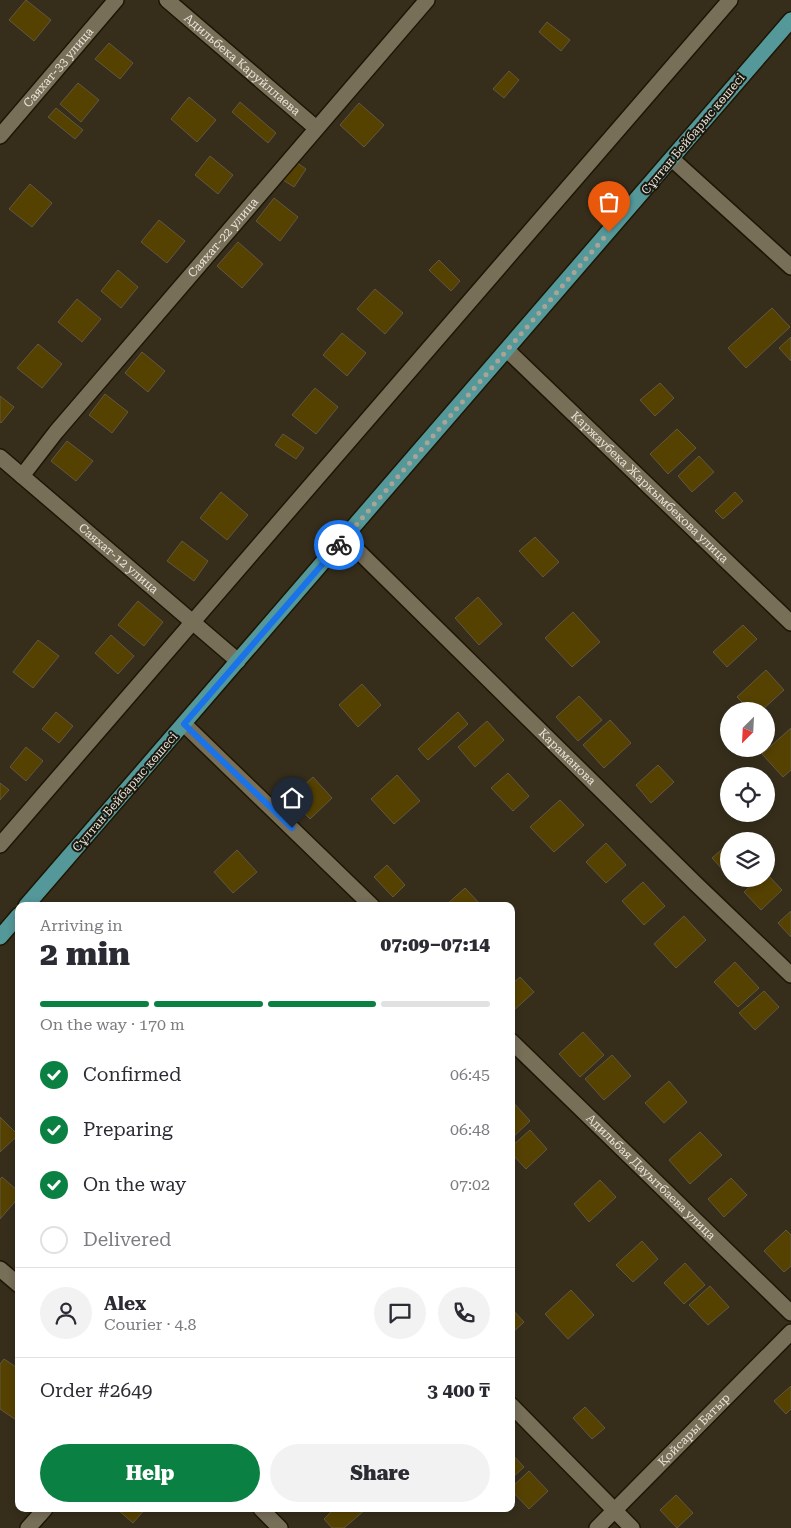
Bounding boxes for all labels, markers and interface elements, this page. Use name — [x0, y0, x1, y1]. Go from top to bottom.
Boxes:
street label: Адильбека Каруйллаева — [181, 11, 303, 119]
street label: Саяхат-33 улица — [20, 24, 97, 110]
street label: Сұлтан Бейбарыс көшесі — [638, 71, 748, 197]
pin — [588, 181, 630, 232]
icon: bag — [595, 188, 623, 216]
street label: Саяхат-22 улица — [185, 194, 261, 280]
street label: Каржаубека Жаркымбекова улица — [568, 408, 732, 566]
courier — [314, 520, 364, 570]
street label: Саяхат-12 улица — [76, 521, 161, 597]
icon: bike — [325, 531, 353, 559]
north arrow — [720, 702, 775, 758]
map controls — [720, 702, 775, 887]
street label: Караманова — [536, 726, 599, 788]
street label: Сұлтан Бейбарыс көшесі — [69, 729, 181, 854]
button: locate — [720, 767, 775, 822]
pin — [271, 777, 313, 828]
icon: home — [278, 784, 306, 812]
button: layers — [720, 832, 775, 887]
text: Arriving in — [40, 916, 123, 935]
text: 07:09–07:14 — [381, 933, 490, 956]
text: 2 min — [40, 935, 130, 973]
text: On the way · 170 m — [40, 1015, 185, 1034]
icon: check — [40, 1061, 68, 1089]
text: Confirmed — [83, 1063, 181, 1086]
text: 06:45 — [450, 1065, 490, 1084]
street label: Адильбая Дауытбаева улица — [583, 1111, 719, 1243]
icon: check — [40, 1116, 68, 1144]
text: Preparing — [83, 1118, 173, 1141]
text: 06:48 — [450, 1120, 490, 1139]
icon: check — [40, 1171, 68, 1199]
text: On the way — [83, 1173, 186, 1196]
text: 07:02 — [450, 1175, 490, 1194]
text: Delivered — [83, 1228, 171, 1251]
button: person — [40, 1287, 92, 1339]
button: chat — [374, 1287, 426, 1339]
button: phone — [438, 1287, 490, 1339]
text: Alex — [104, 1292, 146, 1315]
text: Courier · 4.8 — [104, 1315, 197, 1334]
text: Order #2649 — [40, 1379, 152, 1402]
text: 3 400 ₸ — [427, 1379, 490, 1402]
street label: Қойсары Батыр — [655, 1391, 733, 1469]
button: Help — [40, 1444, 260, 1502]
button: Share — [270, 1444, 490, 1502]

